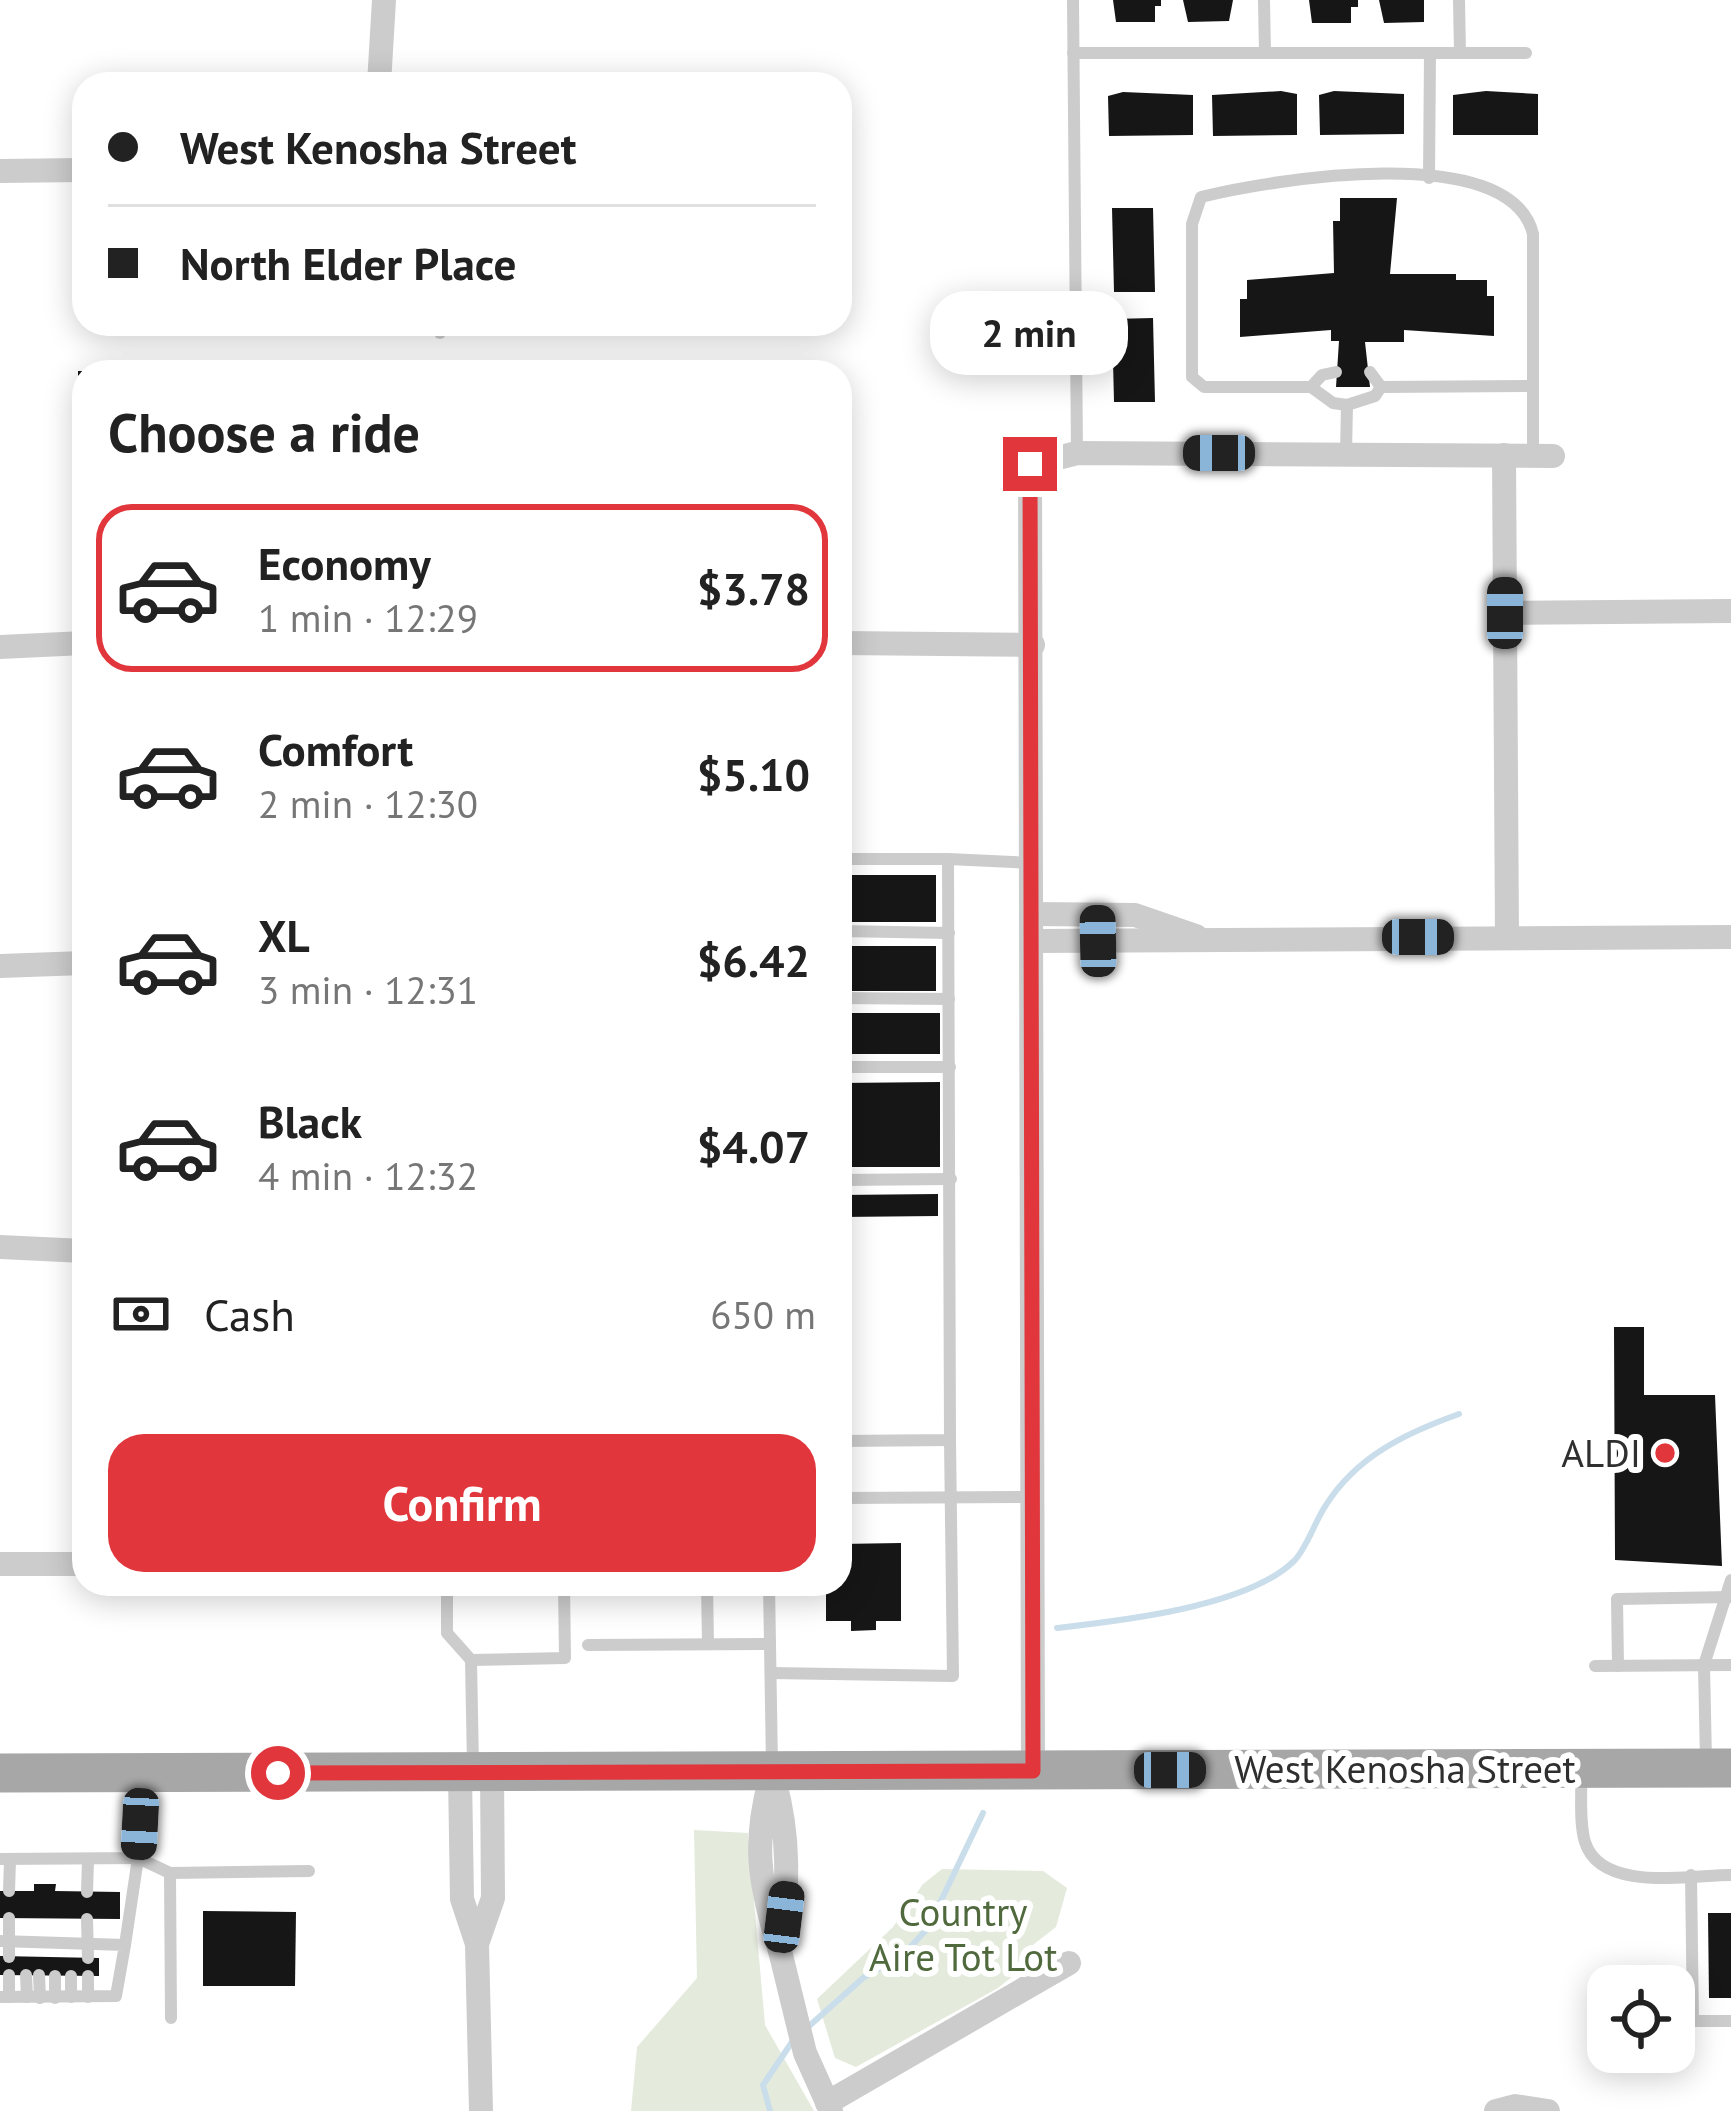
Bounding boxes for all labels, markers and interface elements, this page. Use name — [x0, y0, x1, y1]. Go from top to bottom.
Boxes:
text: West Kenosha Street — [180, 118, 576, 176]
text: North Elder Place — [180, 234, 516, 292]
callout: 2 min — [931, 290, 1129, 374]
text: 2 min — [981, 307, 1077, 358]
text: Choose a ride — [108, 397, 420, 467]
car — [1183, 435, 1255, 471]
route end — [1003, 437, 1057, 491]
icon: car — [114, 534, 222, 642]
text: Economy — [258, 534, 431, 592]
text: $3.78 — [697, 559, 810, 617]
car — [1487, 577, 1523, 649]
text: 1 min · 12:29 — [258, 592, 478, 643]
icon: car — [114, 720, 222, 828]
text: Comfort — [258, 720, 413, 778]
text: $5.10 — [697, 745, 810, 803]
text: 2 min · 12:30 — [258, 778, 478, 829]
car — [1079, 905, 1117, 977]
icon: car — [114, 906, 222, 1014]
text: XL — [258, 906, 310, 964]
car — [1382, 919, 1454, 955]
text: $6.42 — [697, 931, 810, 989]
text: 3 min · 12:31 — [258, 964, 478, 1015]
icon: car — [114, 1092, 222, 1200]
text: Black — [258, 1092, 362, 1150]
text: $4.07 — [697, 1117, 810, 1175]
text: 4 min · 12:32 — [258, 1150, 478, 1201]
icon: cash — [108, 1281, 174, 1347]
text: Cash — [204, 1285, 295, 1343]
text: 650 m — [710, 1289, 816, 1340]
place label: ALDI — [1561, 1427, 1641, 1478]
button: Confirm — [108, 1434, 816, 1572]
marker: ALDI — [1652, 1440, 1678, 1466]
street label: West Kenosha Street — [1234, 1743, 1576, 1794]
route start — [251, 1746, 305, 1800]
car — [1134, 1752, 1206, 1788]
car — [120, 1787, 160, 1861]
car — [762, 1879, 806, 1955]
park label: Country Aire Tot Lot — [869, 1886, 1057, 1982]
map controls — [1587, 1965, 1695, 2073]
button: locate — [1587, 1965, 1695, 2073]

